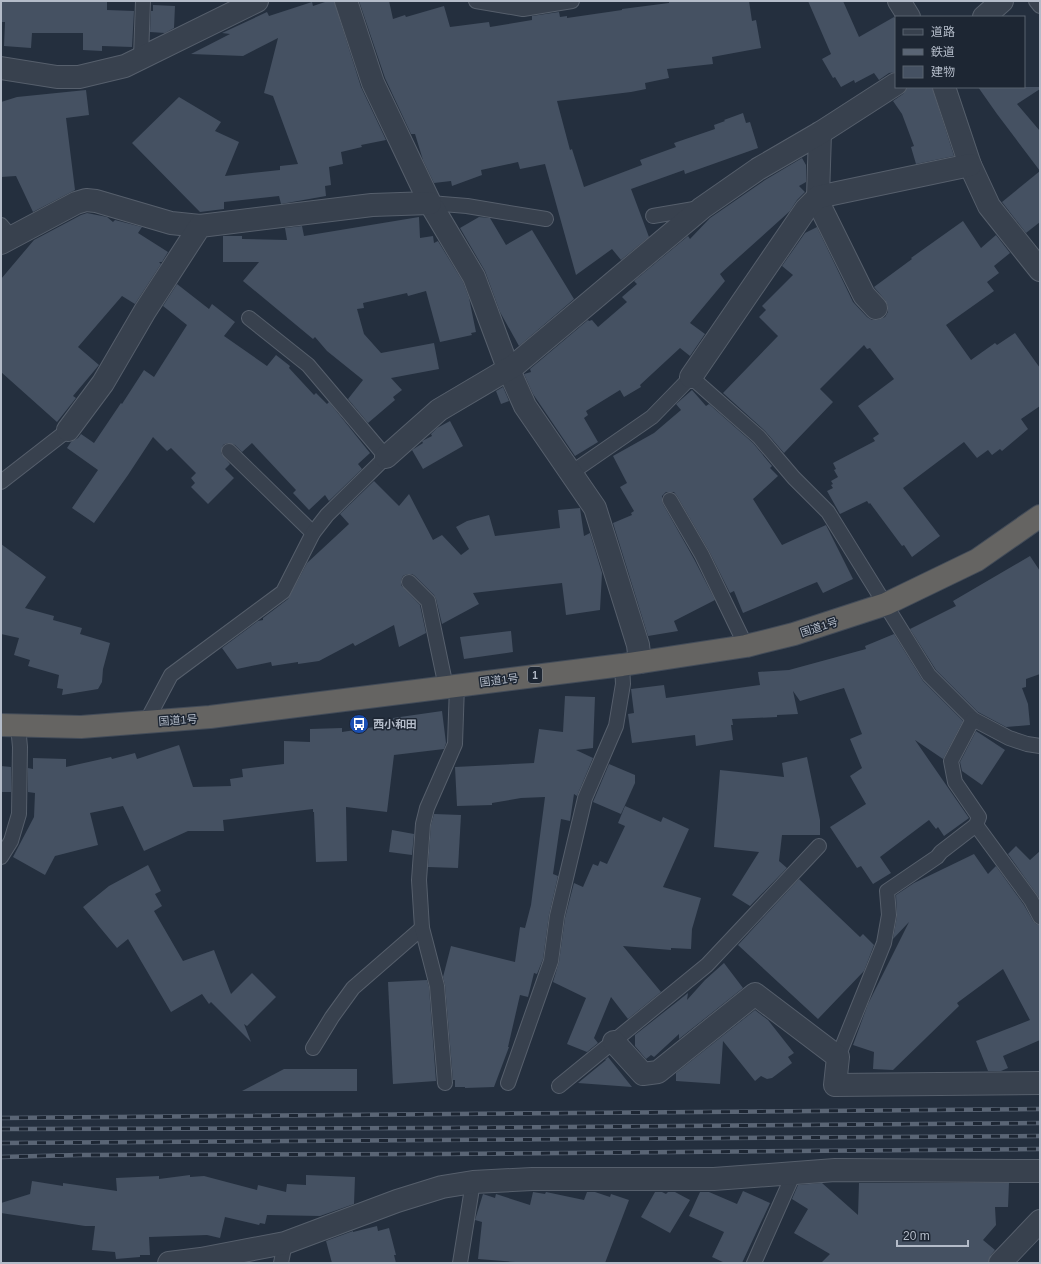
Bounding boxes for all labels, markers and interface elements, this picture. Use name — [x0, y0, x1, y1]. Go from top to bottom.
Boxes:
legend — [895, 16, 1025, 88]
text: 道路 — [931, 25, 955, 39]
text: 鉄道 — [931, 45, 955, 59]
text: 建物 — [931, 65, 955, 79]
street label: 国道1号 — [799, 615, 839, 639]
road number: 1 — [528, 667, 542, 683]
street label: 国道1号 — [479, 672, 519, 688]
street label: 国道1号 — [158, 713, 198, 727]
bus stop icon: 西小和田 — [348, 713, 370, 735]
place label: 西小和田 — [373, 718, 417, 730]
scale bar — [897, 1222, 968, 1248]
text: 20 m — [903, 1229, 930, 1243]

